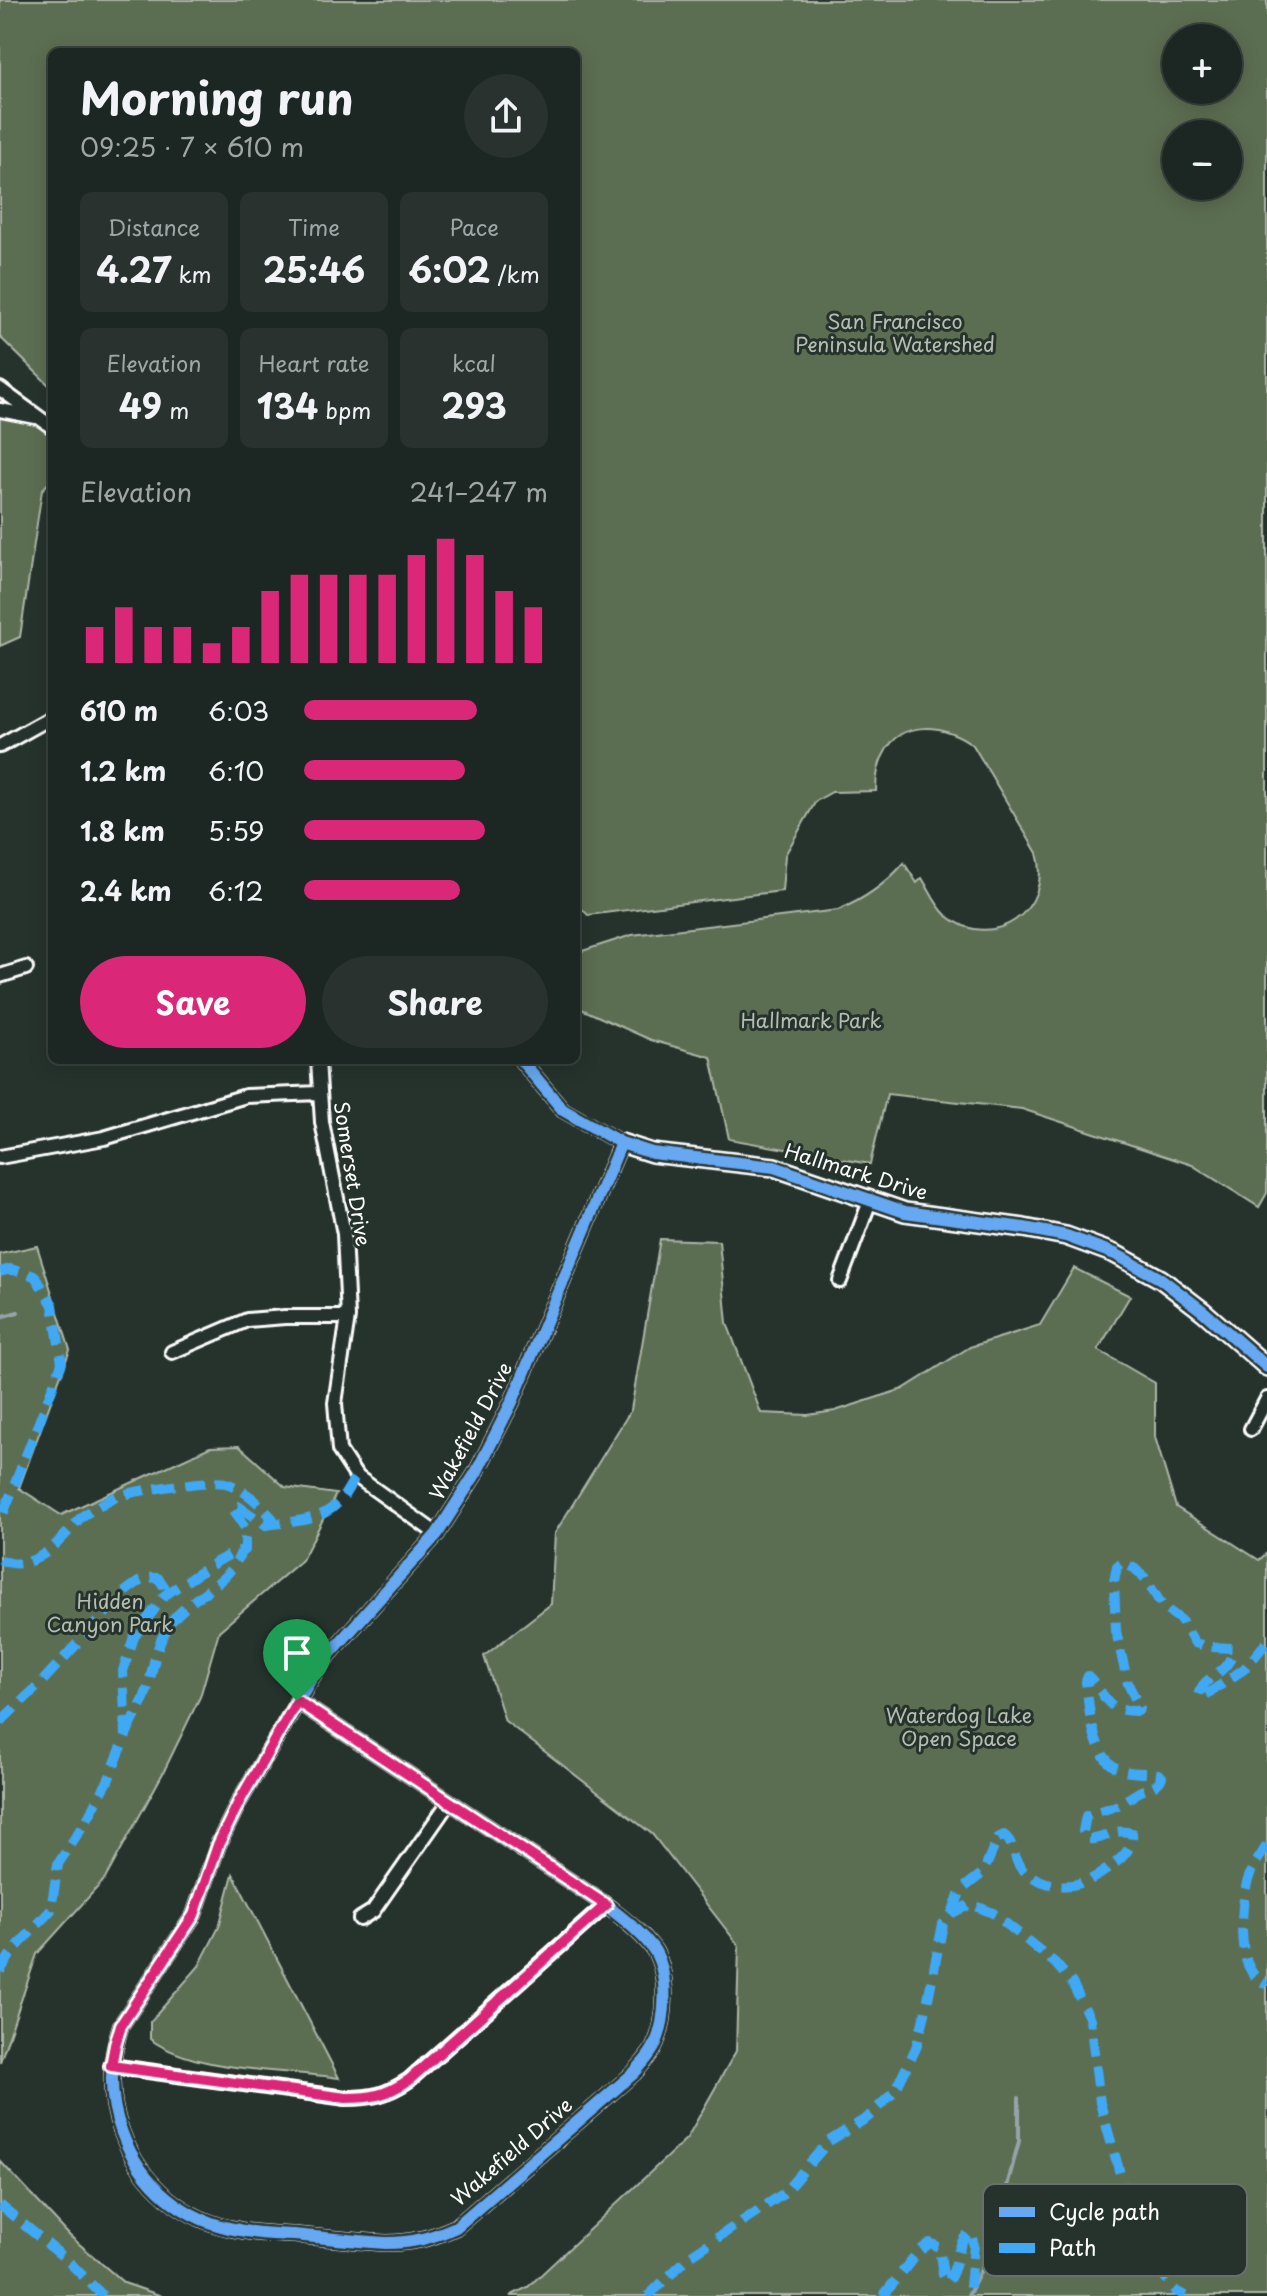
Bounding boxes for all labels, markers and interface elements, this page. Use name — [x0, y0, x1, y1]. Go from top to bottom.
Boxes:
map controls — [1162, 24, 1242, 200]
button: + — [1162, 24, 1242, 104]
text: Morning run — [80, 64, 354, 130]
button: share — [464, 74, 548, 158]
button: − — [1162, 120, 1242, 200]
text: 09:25 · 7 × 610 m — [80, 127, 304, 166]
text: Distance — [108, 210, 200, 243]
text: Time — [288, 210, 340, 243]
text: Pace — [449, 210, 499, 243]
text: 4.27 — [96, 243, 171, 295]
text: 25:46 — [263, 243, 365, 295]
text: 6:02 — [408, 243, 490, 295]
text: km — [171, 257, 212, 290]
text: /km — [490, 257, 540, 290]
park label: San Francisco Peninsula Watershed — [795, 306, 995, 359]
text: Elevation — [107, 346, 201, 379]
text: Heart rate — [258, 346, 370, 379]
text: kcal — [452, 346, 496, 379]
text: 49 — [119, 379, 162, 431]
text: 134 — [257, 379, 318, 431]
text: 293 — [441, 379, 507, 431]
text: m — [162, 393, 189, 426]
text: bpm — [318, 393, 371, 426]
text: Elevation — [80, 472, 192, 511]
text: 241–247 m — [409, 472, 548, 511]
text: 610 m — [80, 691, 158, 730]
text: 6:03 — [208, 691, 269, 730]
text: 1.2 km — [80, 751, 166, 790]
text: 6:10 — [208, 751, 264, 790]
text: 1.8 km — [80, 811, 165, 850]
text: 5:59 — [208, 811, 265, 850]
text: 2.4 km — [80, 871, 172, 910]
text: 6:12 — [208, 871, 264, 910]
button: Save — [80, 956, 306, 1048]
button: Share — [322, 956, 548, 1048]
park label: Hallmark Park — [740, 1005, 882, 1035]
street label: Somerset Drive — [327, 1099, 379, 1248]
street label: Hallmark Drive — [781, 1135, 932, 1207]
street label: Wakefield Drive — [421, 1356, 519, 1505]
park label: Hidden Canyon Park — [47, 1586, 173, 1639]
pin — [263, 1619, 331, 1701]
icon: arrive — [275, 1631, 319, 1675]
park label: Waterdog Lake Open Space — [886, 1700, 1032, 1753]
street label: Wakefield Drive — [444, 2090, 579, 2213]
legend — [983, 2184, 1247, 2276]
text: Cycle path — [1049, 2194, 1160, 2227]
text: Path — [1049, 2230, 1097, 2263]

